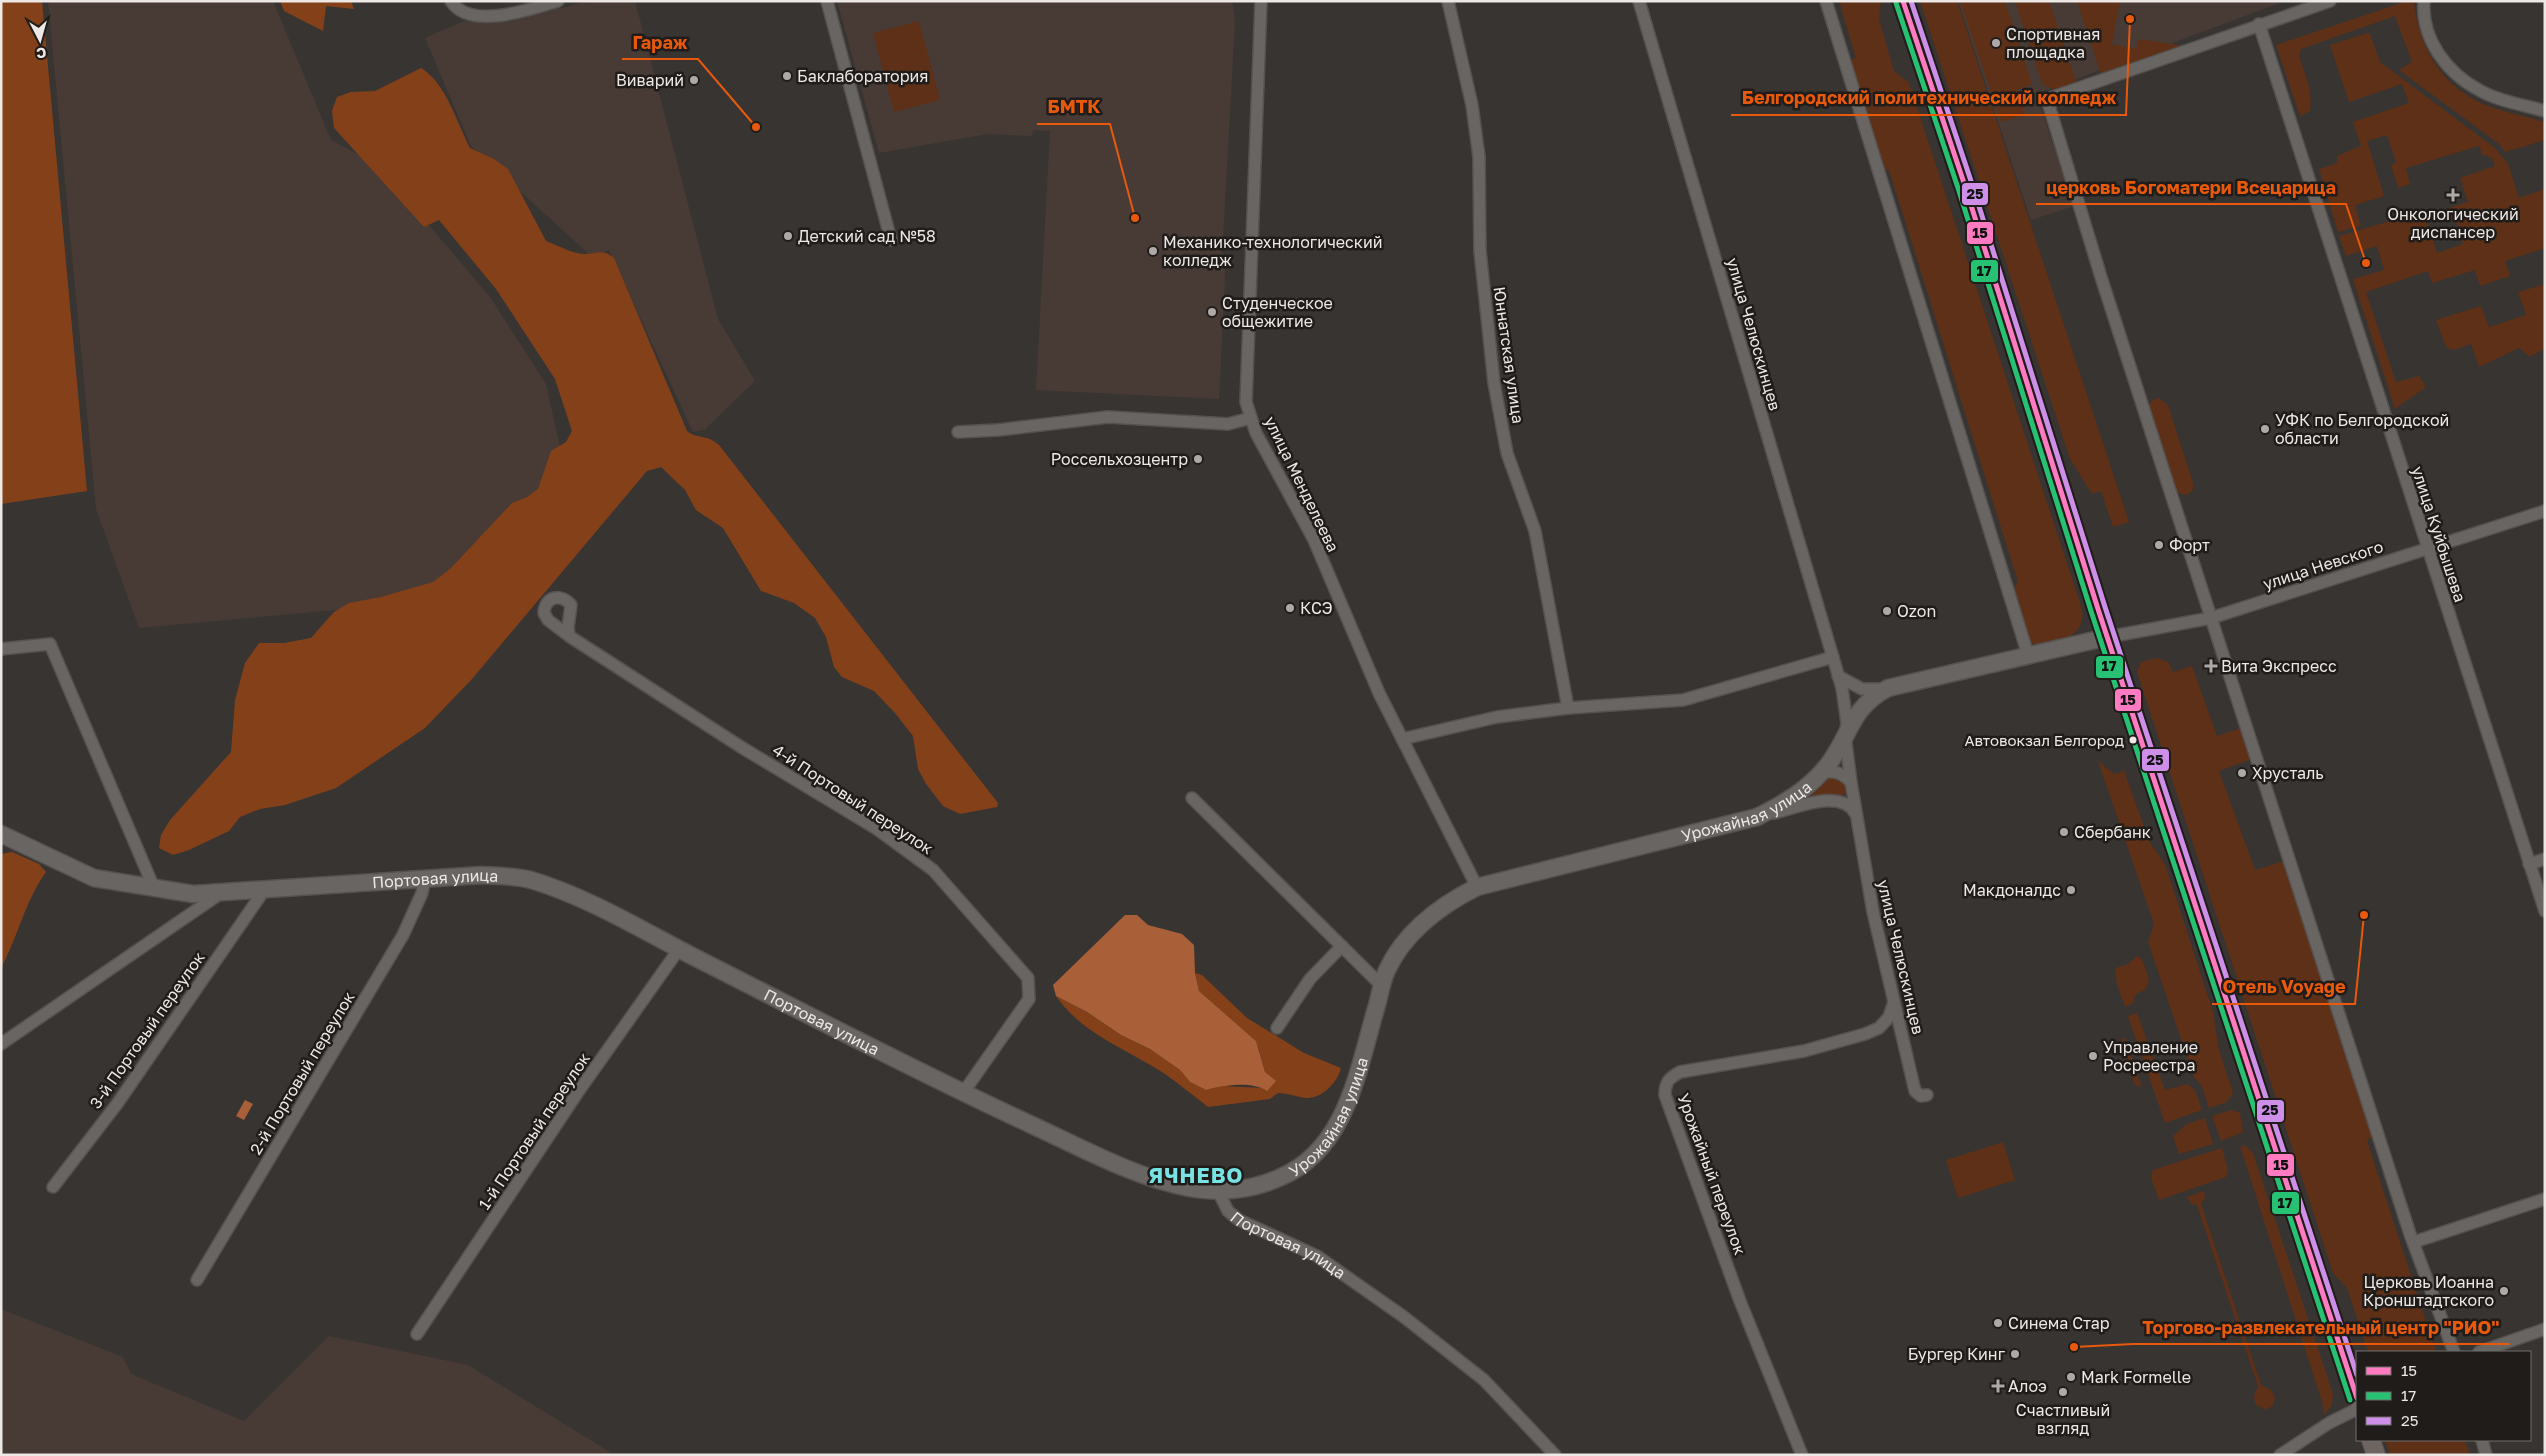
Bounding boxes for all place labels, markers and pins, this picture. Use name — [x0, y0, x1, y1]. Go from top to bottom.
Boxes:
place label: Спортивная площадка — [2006, 24, 2100, 62]
callout: Гараж — [622, 26, 698, 59]
marker: Спортивная площадка — [1990, 37, 2002, 49]
place label: Баклаборатория — [797, 66, 928, 86]
place label: Виварий — [616, 70, 684, 90]
marker: Баклаборатория — [781, 70, 793, 82]
marker: Виварий — [688, 74, 700, 86]
callout: Белгородский политехнический колледж — [1731, 82, 2126, 115]
callout: БМТК — [1037, 91, 1110, 124]
callout: церковь Богоматери Всецарица — [2036, 171, 2346, 204]
marker: Онкологический диспансер — [2446, 188, 2460, 202]
place label: Онкологический диспансер — [2387, 204, 2519, 242]
place label: Детский сад №58 — [798, 226, 936, 246]
marker: Детский сад №58 — [782, 230, 794, 242]
place label: Механико-технологический колледж — [1163, 232, 1383, 270]
marker: Механико-технологический колледж — [1147, 245, 1159, 257]
place label: Студенческое общежитие — [1222, 293, 1333, 331]
marker: Студенческое общежитие — [1206, 306, 1218, 318]
place label: УФК по Белгородской области — [2275, 410, 2449, 448]
marker: УФК по Белгородской области — [2259, 423, 2271, 435]
place label: Россельхозцентр — [1051, 449, 1188, 469]
marker: Россельхозцентр — [1192, 453, 1204, 465]
place label: Форт — [2169, 535, 2210, 555]
marker: Форт — [2153, 539, 2165, 551]
place label: КСЭ — [1300, 598, 1333, 618]
place label: Ozon — [1897, 601, 1936, 621]
marker: КСЭ — [1284, 602, 1296, 614]
marker: Ozon — [1881, 605, 1893, 617]
place label: Вита Экспресс — [2221, 656, 2337, 676]
marker: Вита Экспресс — [2205, 660, 2217, 672]
place label: Автовокзал Белгород — [1964, 731, 2124, 749]
marker: Автовокзал Белгород — [2128, 735, 2138, 745]
place label: Хрусталь — [2252, 763, 2324, 783]
marker: Хрусталь — [2236, 767, 2248, 779]
place label: Сбербанк — [2074, 822, 2151, 842]
marker: Сбербанк — [2058, 826, 2070, 838]
place label: Макдоналдс — [1963, 880, 2061, 900]
marker: Макдоналдс — [2065, 884, 2077, 896]
callout: Отель Voyage — [2212, 971, 2355, 1004]
place label: Управление Росреестра — [2103, 1037, 2198, 1075]
marker: Управление Росреестра — [2087, 1050, 2099, 1062]
place label: Церковь Иоанна Кронштадтского — [2363, 1272, 2494, 1310]
marker: Церковь Иоанна Кронштадтского — [2498, 1285, 2510, 1297]
callout: Торгово-развлекательный центр "РИО" — [2133, 1311, 2510, 1344]
place label: Синема Стар — [2008, 1313, 2110, 1333]
marker: Синема Стар — [1992, 1317, 2004, 1329]
place label: Бургер Кинг — [1908, 1344, 2006, 1364]
marker: Бургер Кинг — [2009, 1348, 2021, 1360]
place label: Mark Formelle — [2081, 1367, 2191, 1387]
marker: Mark Formelle — [2065, 1371, 2077, 1383]
place label: Алоэ — [2008, 1376, 2047, 1396]
marker: Алоэ — [1992, 1380, 2004, 1392]
marker: Счастливый взгляд — [2057, 1386, 2069, 1398]
place label: Счастливый взгляд — [2016, 1400, 2110, 1438]

